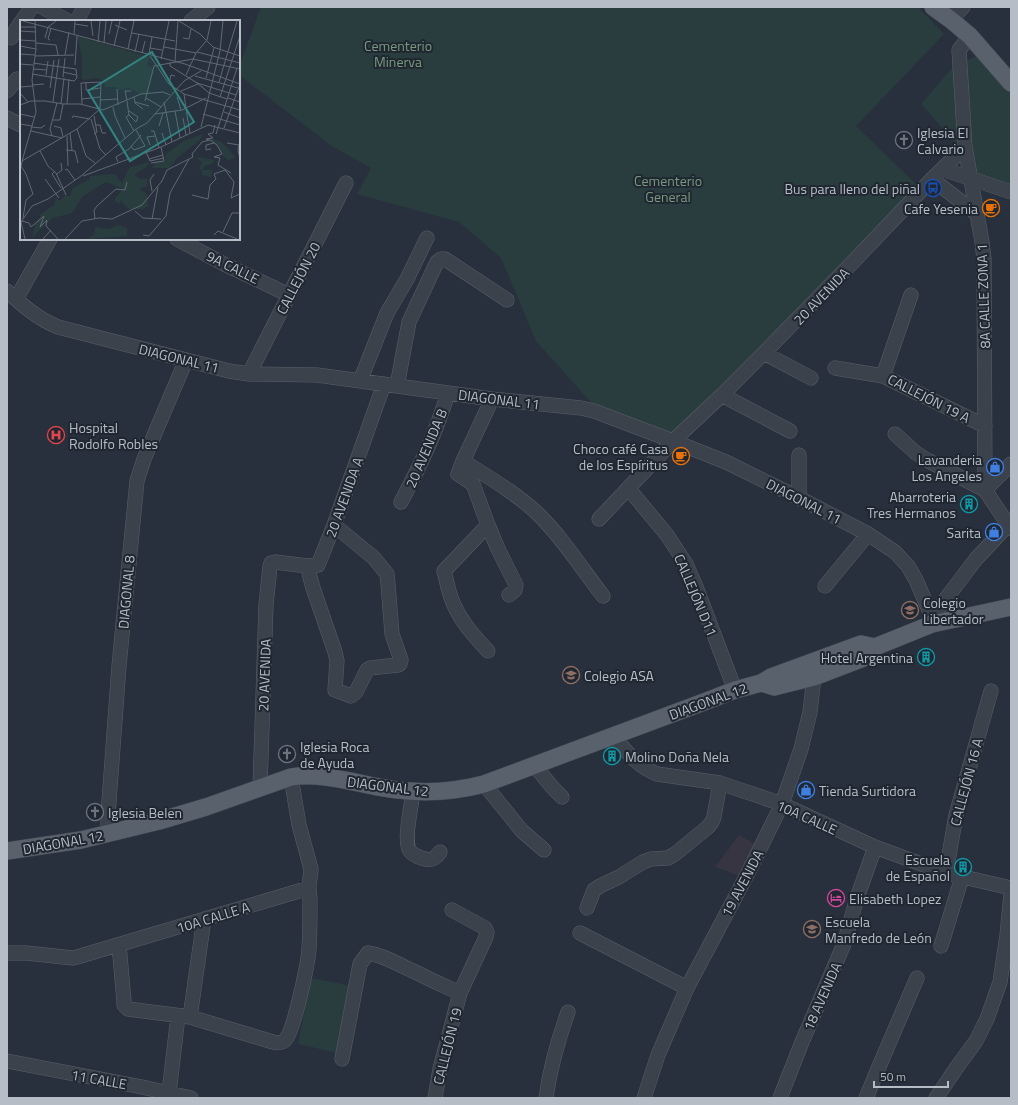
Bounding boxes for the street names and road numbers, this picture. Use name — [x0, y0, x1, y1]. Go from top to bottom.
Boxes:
street label: CALLEJÓN 20 — [271, 238, 325, 318]
street label: 8A CALLE ZONA 1 — [971, 243, 995, 349]
street label: 9A CALLE — [203, 245, 263, 289]
street label: 20 AVENIDA — [788, 262, 854, 329]
street label: DIAGONAL 11 — [137, 338, 221, 378]
street label: CALLEJÓN 19 A — [884, 368, 974, 428]
street label: DIAGONAL 11 — [457, 384, 541, 414]
street label: 20 AVENIDA B — [400, 405, 452, 491]
street label: 20 AVENIDA A — [320, 453, 368, 540]
street label: DIAGONAL 11 — [763, 473, 845, 529]
street label: CALLEJÓN D11 — [669, 551, 723, 639]
street label: DIAGONAL 8 — [112, 554, 140, 630]
street label: 20 AVENIDA — [252, 638, 276, 712]
street label: DIAGONAL 12 — [666, 677, 750, 725]
street label: CALLEJÓN 16 A — [944, 735, 988, 828]
street label: DIAGONAL 12 — [346, 771, 430, 801]
street label: 10A CALLE — [773, 794, 841, 840]
street label: DIAGONAL 12 — [21, 825, 105, 859]
street label: 19 AVENIDA — [716, 845, 769, 920]
street label: 10A CALLE A — [174, 896, 253, 938]
street label: 18 AVENIDA — [798, 958, 847, 1033]
street label: CALLEJÓN 19 — [427, 1005, 467, 1087]
street label: 11 CALLE — [70, 1064, 129, 1094]

